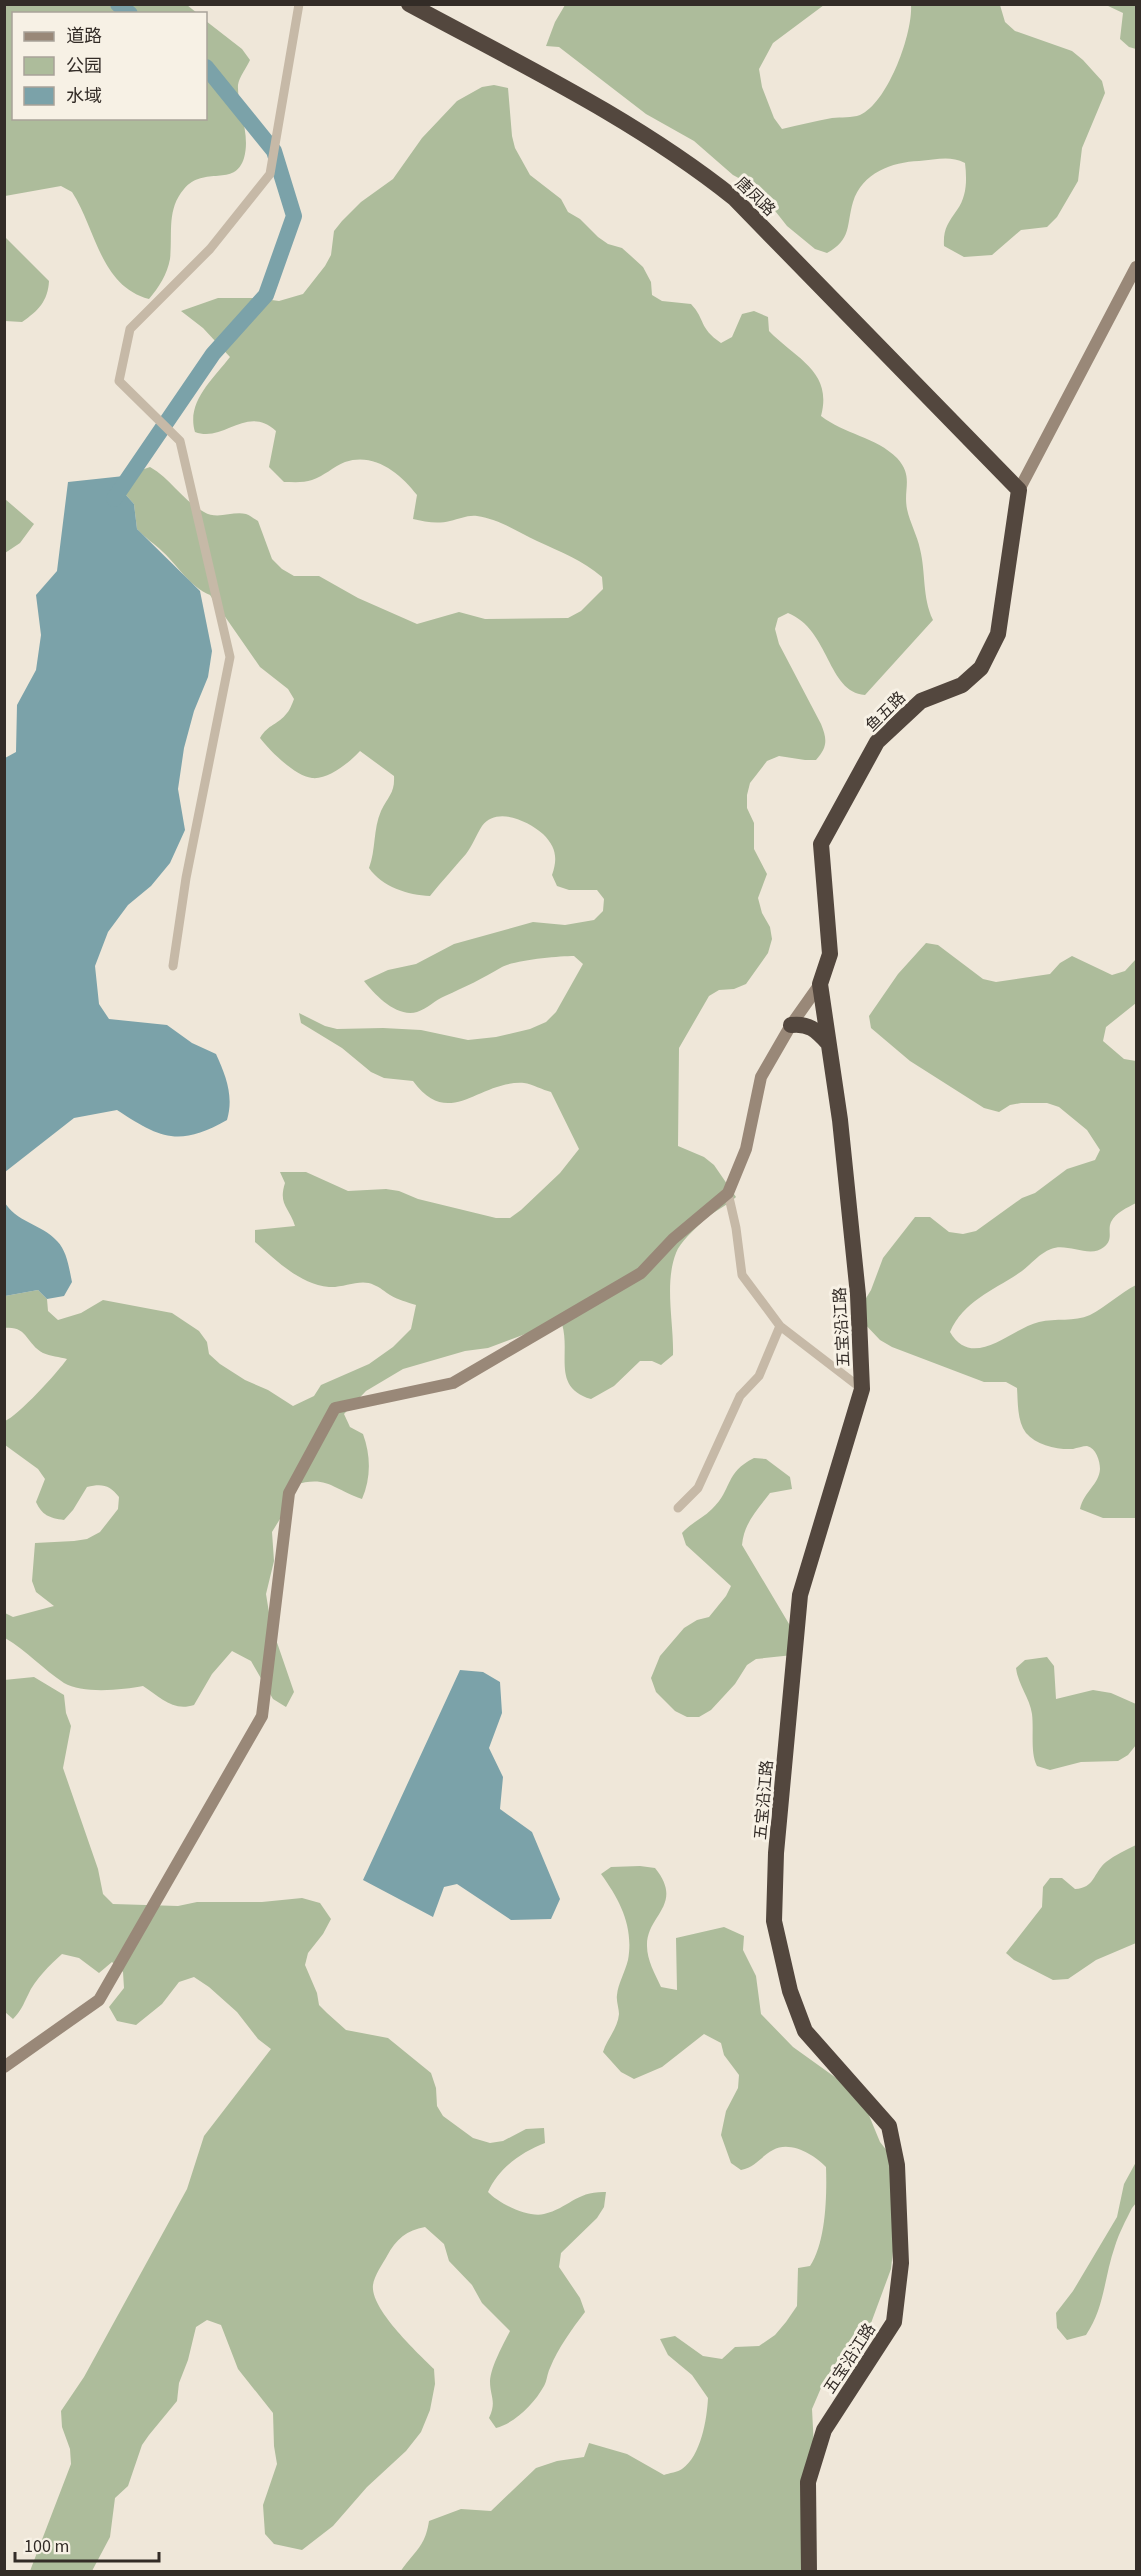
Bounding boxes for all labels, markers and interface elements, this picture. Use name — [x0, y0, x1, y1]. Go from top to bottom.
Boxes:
legend — [12, 12, 207, 120]
text: 道路 — [66, 24, 102, 49]
text: 公园 — [66, 54, 102, 79]
text: 水域 — [66, 84, 102, 109]
street label: 唐凤路 — [730, 172, 780, 221]
street label: 鱼五路 — [861, 687, 910, 736]
street label: 五宝沿江路 — [829, 1286, 855, 1367]
street label: 五宝沿江路 — [750, 1759, 778, 1841]
street label: 五宝沿江路 — [819, 2319, 881, 2398]
scale bar — [15, 2525, 159, 2563]
text: 100 m — [24, 2534, 69, 2559]

